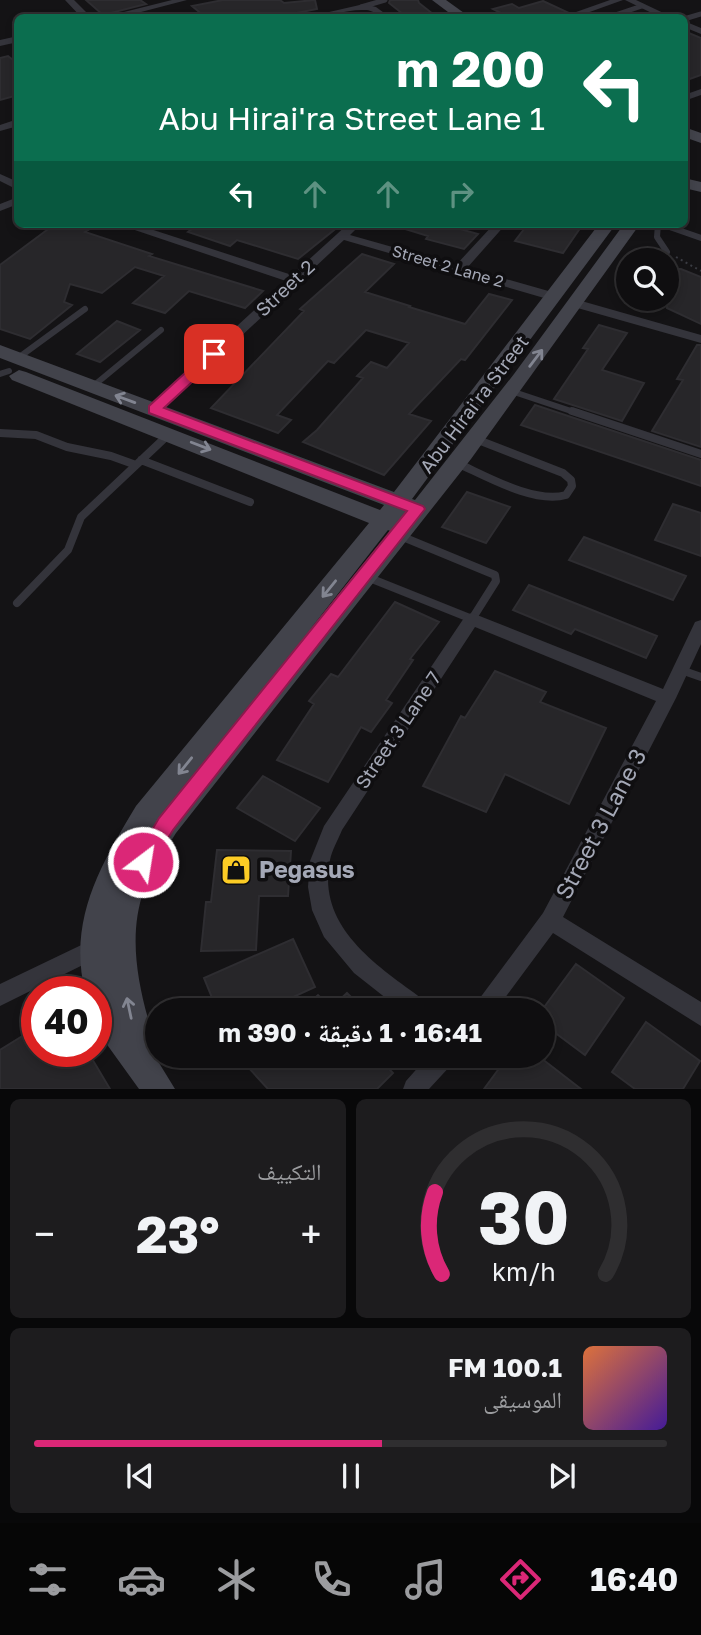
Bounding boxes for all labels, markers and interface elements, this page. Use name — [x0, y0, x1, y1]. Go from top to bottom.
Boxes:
text: 200 m — [396, 39, 545, 98]
icon: left — [569, 42, 660, 133]
text: Abu Hirai'ra Street Lane 1 — [158, 99, 545, 137]
icon: left — [223, 175, 261, 213]
icon: ahead — [296, 175, 334, 213]
icon: ahead — [369, 175, 407, 213]
icon: right — [442, 175, 480, 213]
street label: Street 2 Lane 2 — [390, 240, 506, 292]
map controls — [616, 248, 679, 311]
button: search — [616, 248, 679, 311]
street label: Street 2 — [250, 255, 319, 321]
pin — [184, 324, 244, 384]
street label: Abu Hirai'ra Street — [414, 330, 533, 477]
icon: arrive — [195, 335, 233, 373]
one-way arrow — [529, 349, 544, 367]
one-way arrow — [114, 391, 136, 404]
one-way arrow — [189, 441, 211, 454]
one-way arrow — [321, 580, 336, 598]
street label: Street 3 Lane 7 — [350, 667, 445, 793]
street label: Street 3 Lane 3 — [549, 744, 651, 903]
one-way arrow — [178, 757, 193, 775]
position arrow — [106, 825, 180, 899]
shop icon: Pegasus — [219, 853, 253, 887]
place label: Pegasus — [259, 855, 355, 883]
speed limit sign: 40 — [21, 976, 112, 1067]
one-way arrow — [122, 997, 135, 1020]
text: 16:41 · 1 دقيقة · 390 m — [218, 1017, 482, 1048]
text: التكييف — [257, 1157, 322, 1185]
text: 30 — [477, 1174, 569, 1261]
text: 23° — [136, 1202, 220, 1264]
text: − — [34, 1211, 55, 1256]
text: + — [301, 1211, 321, 1256]
text: km/h — [491, 1256, 555, 1287]
text: 100.1 FM — [448, 1352, 562, 1383]
text: الموسيقى — [483, 1385, 562, 1413]
icon: previous — [121, 1457, 159, 1495]
icon: pause — [332, 1457, 370, 1495]
icon: next — [543, 1457, 581, 1495]
icon: filters — [23, 1555, 72, 1604]
icon: car — [117, 1555, 166, 1604]
icon: climate — [212, 1555, 261, 1604]
icon: phone — [307, 1555, 356, 1604]
icon: music — [401, 1555, 450, 1604]
icon: directions — [496, 1555, 545, 1604]
text: 16:40 — [590, 1560, 678, 1598]

